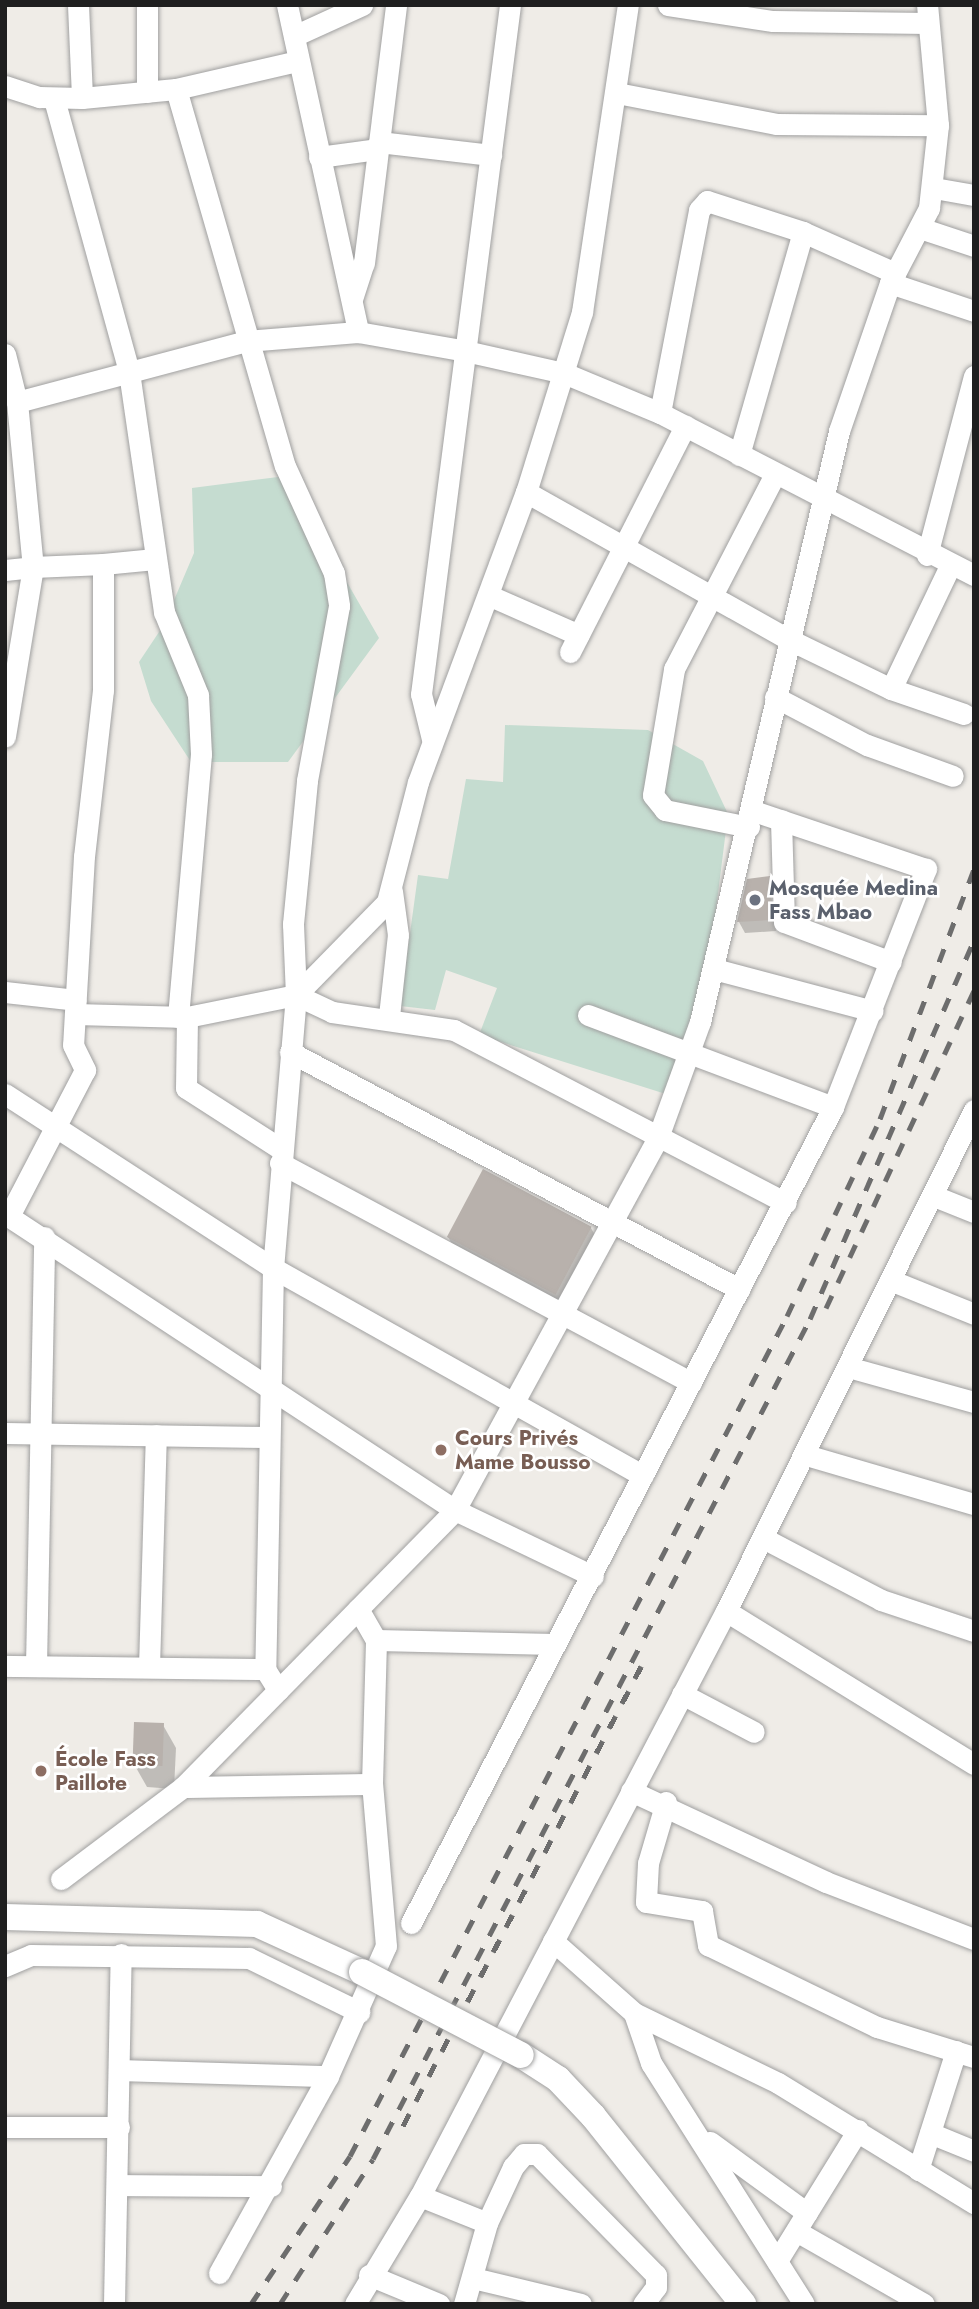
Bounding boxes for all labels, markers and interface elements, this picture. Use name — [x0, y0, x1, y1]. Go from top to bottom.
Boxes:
place label: Mosquée Medina Fass Mbao — [769, 875, 938, 925]
marker: Mosquée Medina Fass Mbao — [747, 892, 763, 908]
place label: Cours Privés Mame Bousso — [455, 1425, 591, 1475]
marker: Cours Privés Mame Bousso — [433, 1442, 449, 1458]
place label: École Fass Paillote — [55, 1746, 156, 1796]
marker: École Fass Paillote — [33, 1763, 49, 1779]

